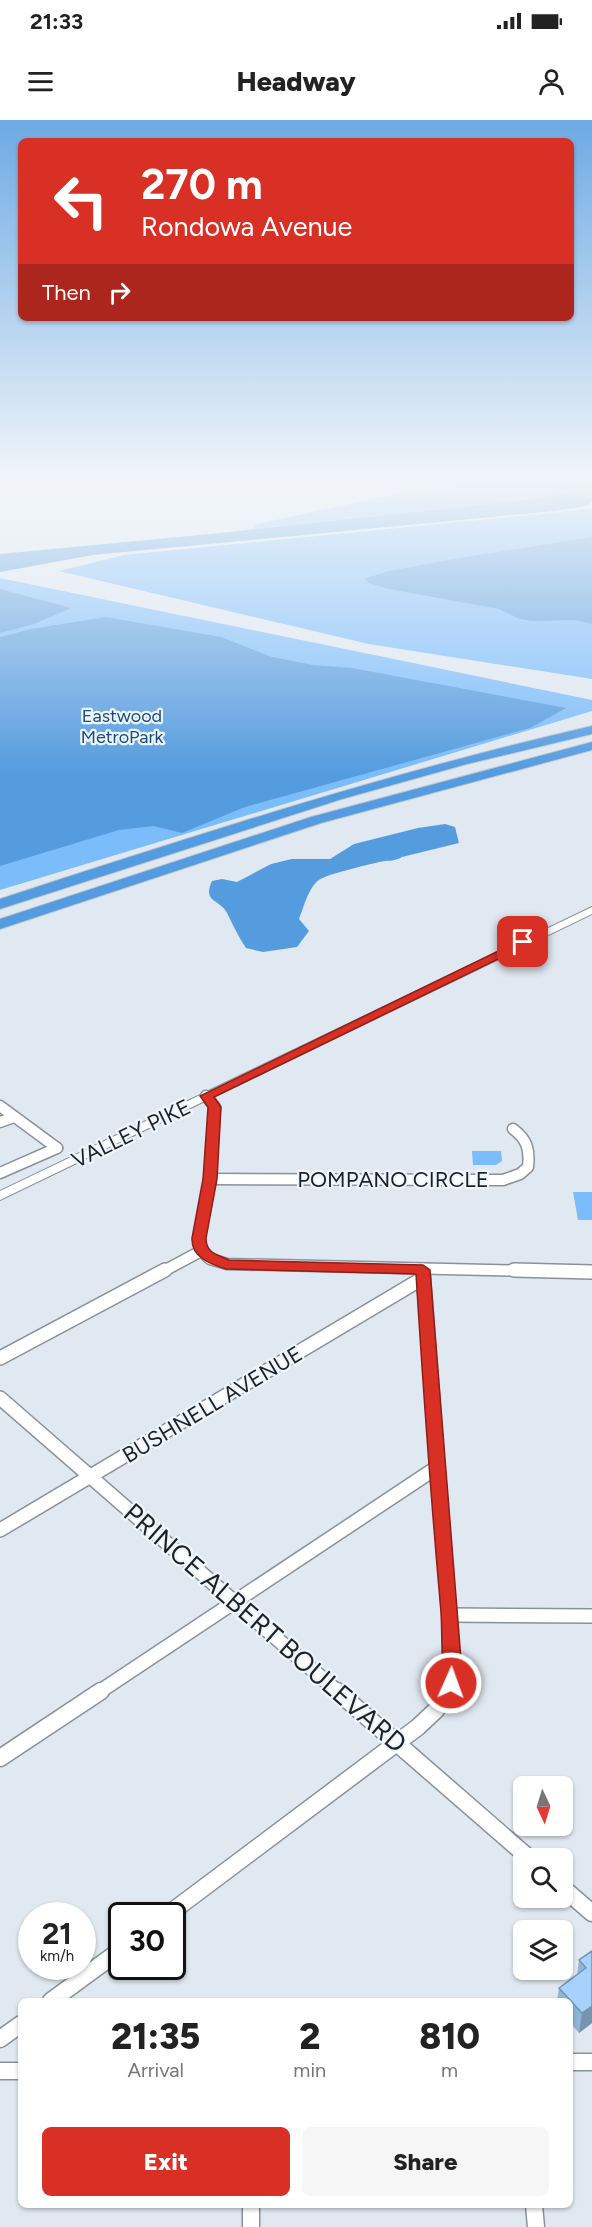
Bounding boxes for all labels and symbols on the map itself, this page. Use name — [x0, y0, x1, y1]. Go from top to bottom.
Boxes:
park label: Eastwood MetroPark — [81, 705, 164, 748]
pin — [497, 916, 548, 967]
street label: VALLEY PIKE — [67, 1093, 195, 1174]
street label: POMPANO CIRCLE — [297, 1166, 489, 1193]
street label: BUSHNELL AVENUE — [117, 1340, 307, 1469]
street label: PRINCE ALBERT BOULEVARD — [117, 1496, 413, 1759]
position arrow — [419, 1651, 483, 1715]
north arrow — [513, 1776, 573, 1836]
speed limit sign: 30 — [108, 1902, 186, 1980]

